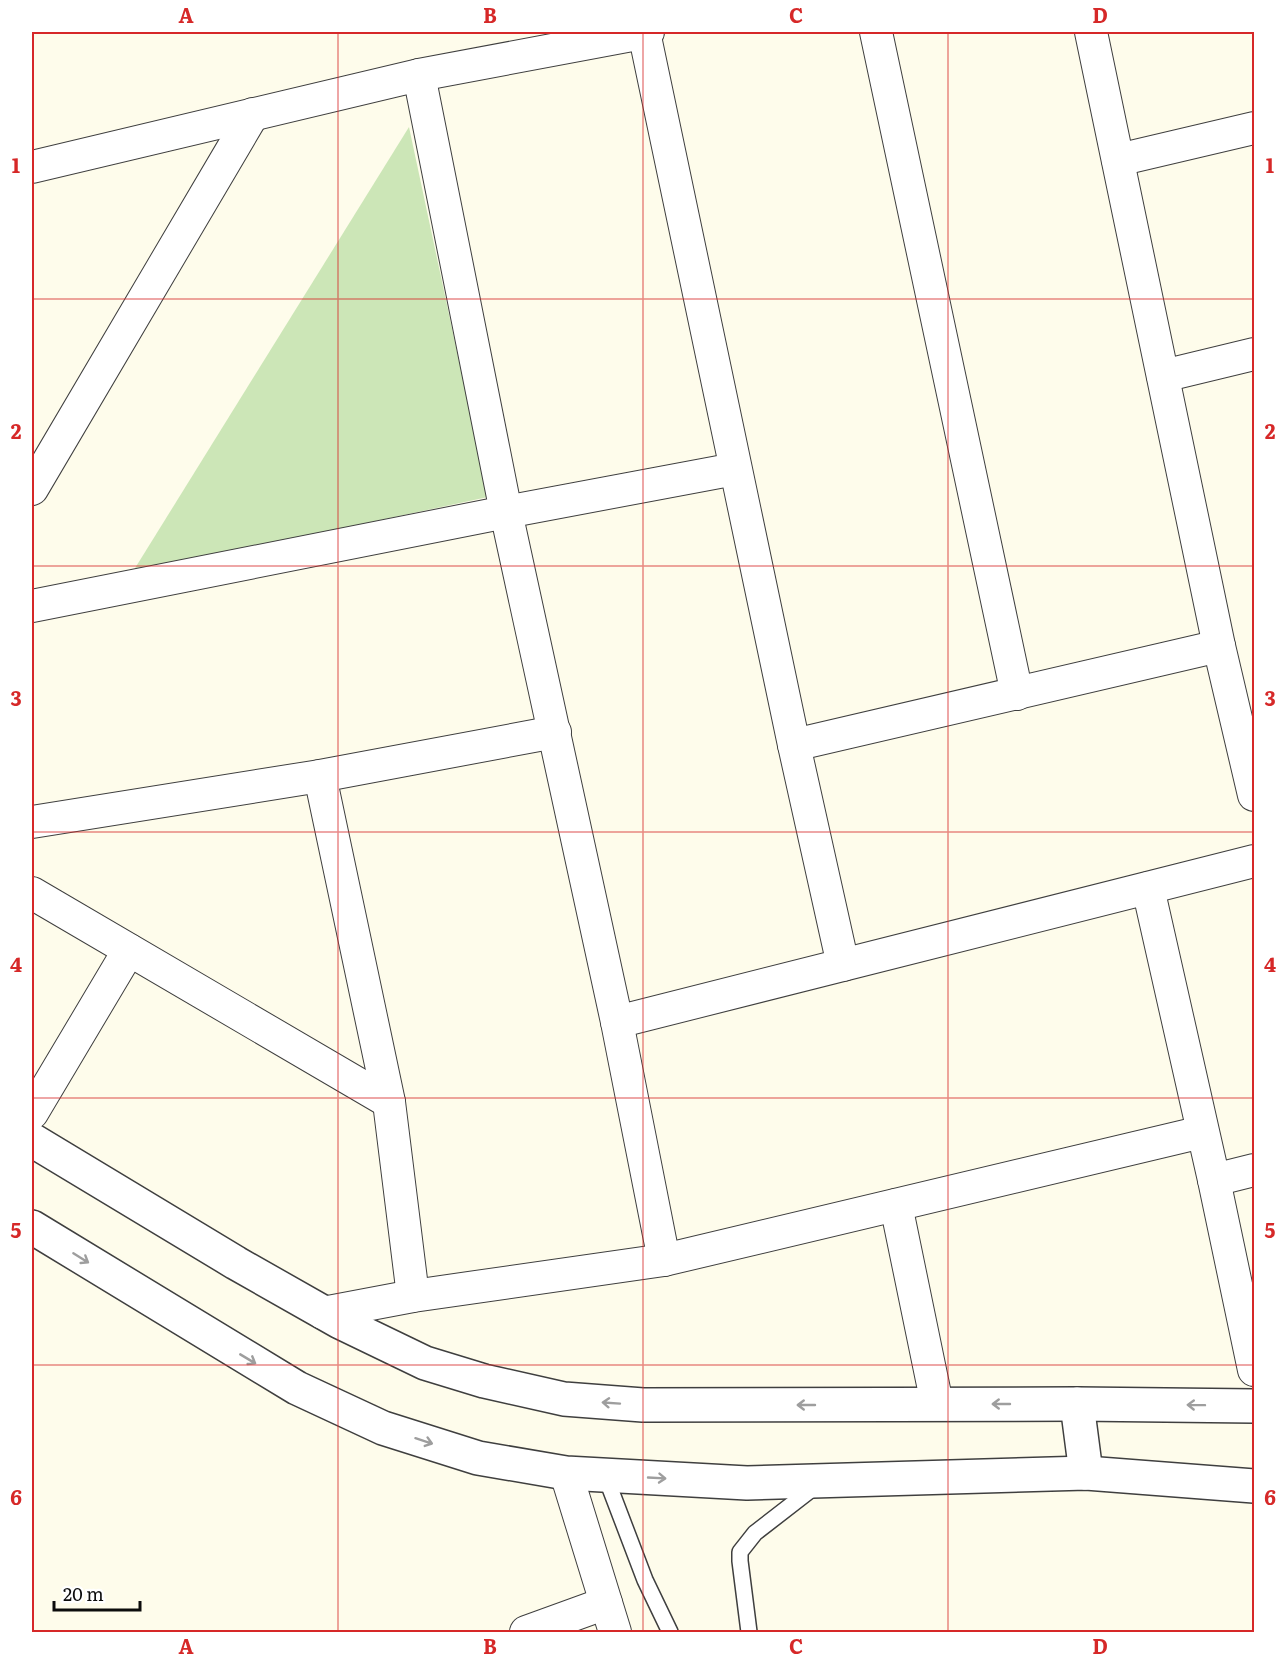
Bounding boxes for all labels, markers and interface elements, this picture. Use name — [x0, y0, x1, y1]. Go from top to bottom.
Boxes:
text: A — [178, 0, 194, 29]
text: B — [483, 0, 497, 29]
text: C — [789, 0, 803, 29]
text: D — [1092, 0, 1108, 29]
text: 1 — [12, 149, 20, 179]
text: 1 — [1266, 149, 1274, 179]
text: 2 — [11, 415, 22, 445]
text: 2 — [1265, 415, 1276, 445]
text: 3 — [10, 682, 22, 712]
text: 3 — [1264, 682, 1276, 712]
text: 4 — [10, 948, 22, 978]
text: 4 — [1264, 948, 1276, 978]
text: 5 — [11, 1214, 22, 1244]
text: 5 — [1265, 1214, 1276, 1244]
one-way arrow — [72, 1252, 89, 1264]
one-way arrow — [239, 1353, 256, 1365]
one-way arrow — [602, 1397, 622, 1408]
one-way arrow — [992, 1398, 1012, 1410]
one-way arrow — [797, 1399, 817, 1411]
one-way arrow — [1187, 1399, 1207, 1411]
one-way arrow — [414, 1436, 433, 1447]
one-way arrow — [646, 1473, 666, 1484]
text: 6 — [10, 1481, 22, 1511]
text: 6 — [1264, 1481, 1276, 1511]
scale bar — [54, 1574, 140, 1612]
text: 20 m — [63, 1580, 104, 1607]
text: A — [178, 1630, 194, 1660]
text: B — [483, 1630, 497, 1660]
text: C — [789, 1630, 803, 1660]
text: D — [1092, 1630, 1108, 1660]

